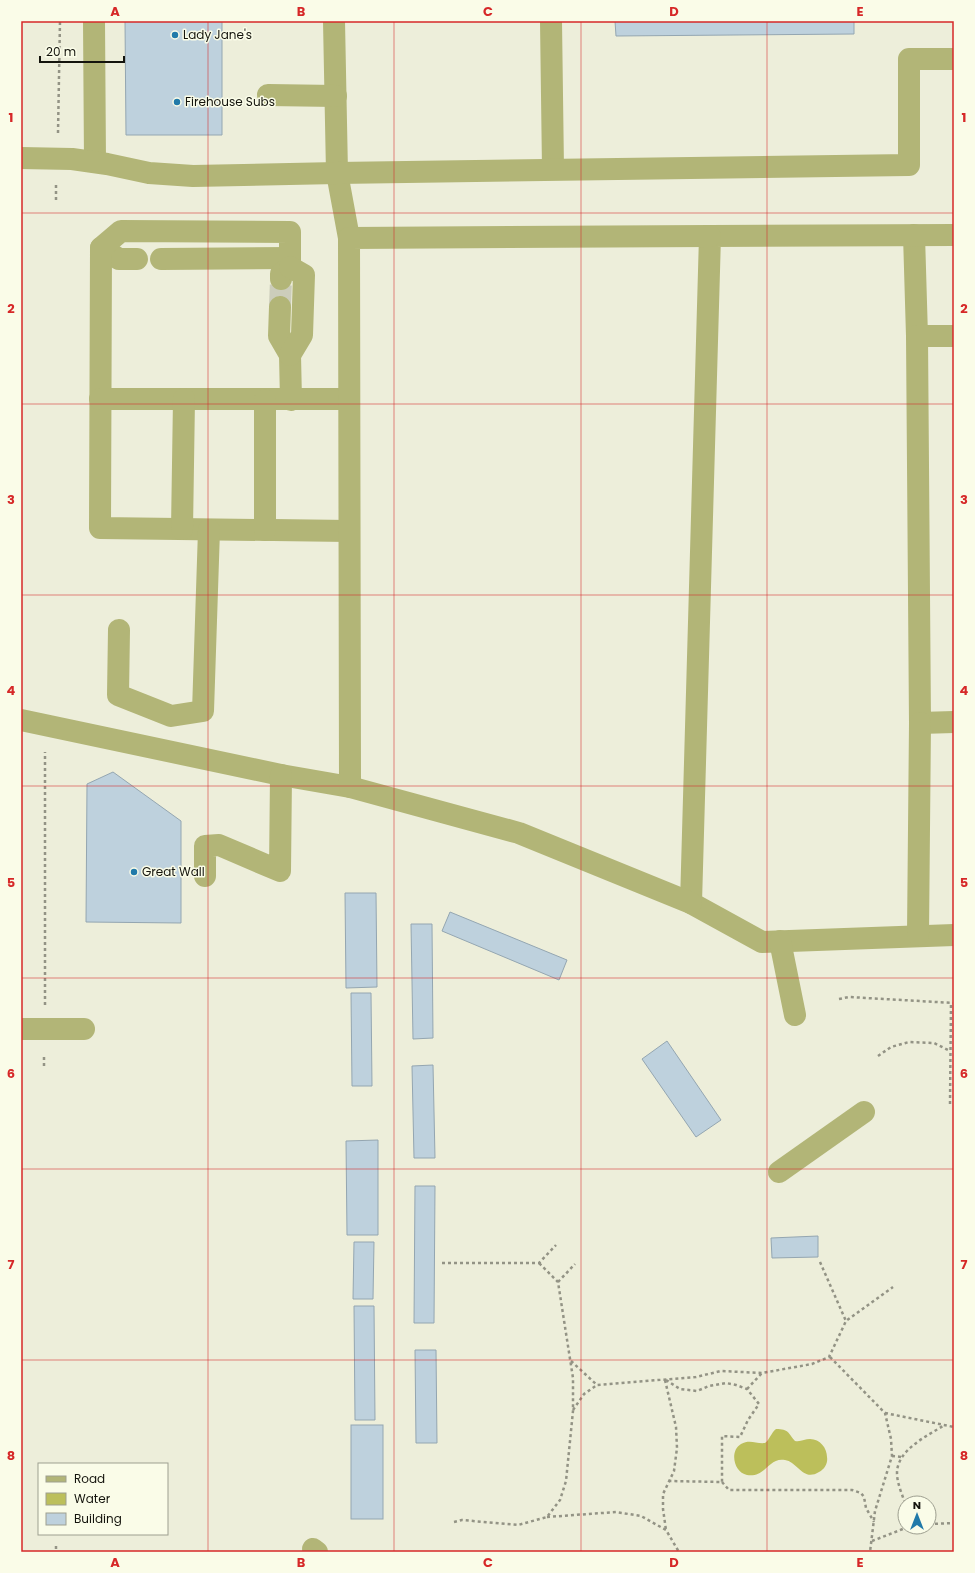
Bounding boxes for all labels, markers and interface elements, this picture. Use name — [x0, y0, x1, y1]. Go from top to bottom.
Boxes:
text: A — [110, 2, 120, 21]
text: B — [297, 2, 306, 21]
text: C — [483, 2, 493, 21]
text: D — [669, 2, 679, 21]
text: E — [856, 2, 864, 21]
place label: Lady Jane's — [183, 26, 252, 43]
marker: Lady Jane's — [170, 30, 180, 40]
scale bar — [40, 38, 124, 64]
text: 20 m — [46, 43, 76, 60]
place label: Firehouse Subs — [185, 93, 275, 110]
marker: Firehouse Subs — [172, 97, 182, 107]
text: 1 — [9, 108, 13, 127]
text: 1 — [962, 108, 966, 127]
text: 2 — [7, 299, 15, 318]
text: 2 — [960, 299, 968, 318]
text: 3 — [7, 490, 15, 509]
text: 3 — [960, 490, 968, 509]
text: 4 — [7, 681, 16, 700]
text: 4 — [960, 681, 969, 700]
place label: Great Wall — [142, 863, 205, 880]
marker: Great Wall — [129, 867, 139, 877]
text: 5 — [7, 873, 15, 892]
text: 5 — [960, 873, 968, 892]
text: 6 — [7, 1064, 15, 1083]
text: 6 — [960, 1064, 968, 1083]
text: 7 — [8, 1255, 15, 1274]
text: 7 — [961, 1255, 968, 1274]
text: 8 — [7, 1446, 15, 1465]
text: 8 — [960, 1446, 968, 1465]
legend — [38, 1463, 168, 1535]
text: Road — [74, 1470, 105, 1487]
text: Water — [74, 1490, 111, 1507]
north arrow — [897, 1495, 937, 1535]
text: N — [913, 1497, 921, 1513]
text: Building — [74, 1510, 122, 1527]
text: A — [110, 1553, 120, 1572]
text: B — [297, 1553, 306, 1572]
text: C — [483, 1553, 493, 1572]
text: D — [669, 1553, 679, 1572]
text: E — [856, 1553, 864, 1572]

